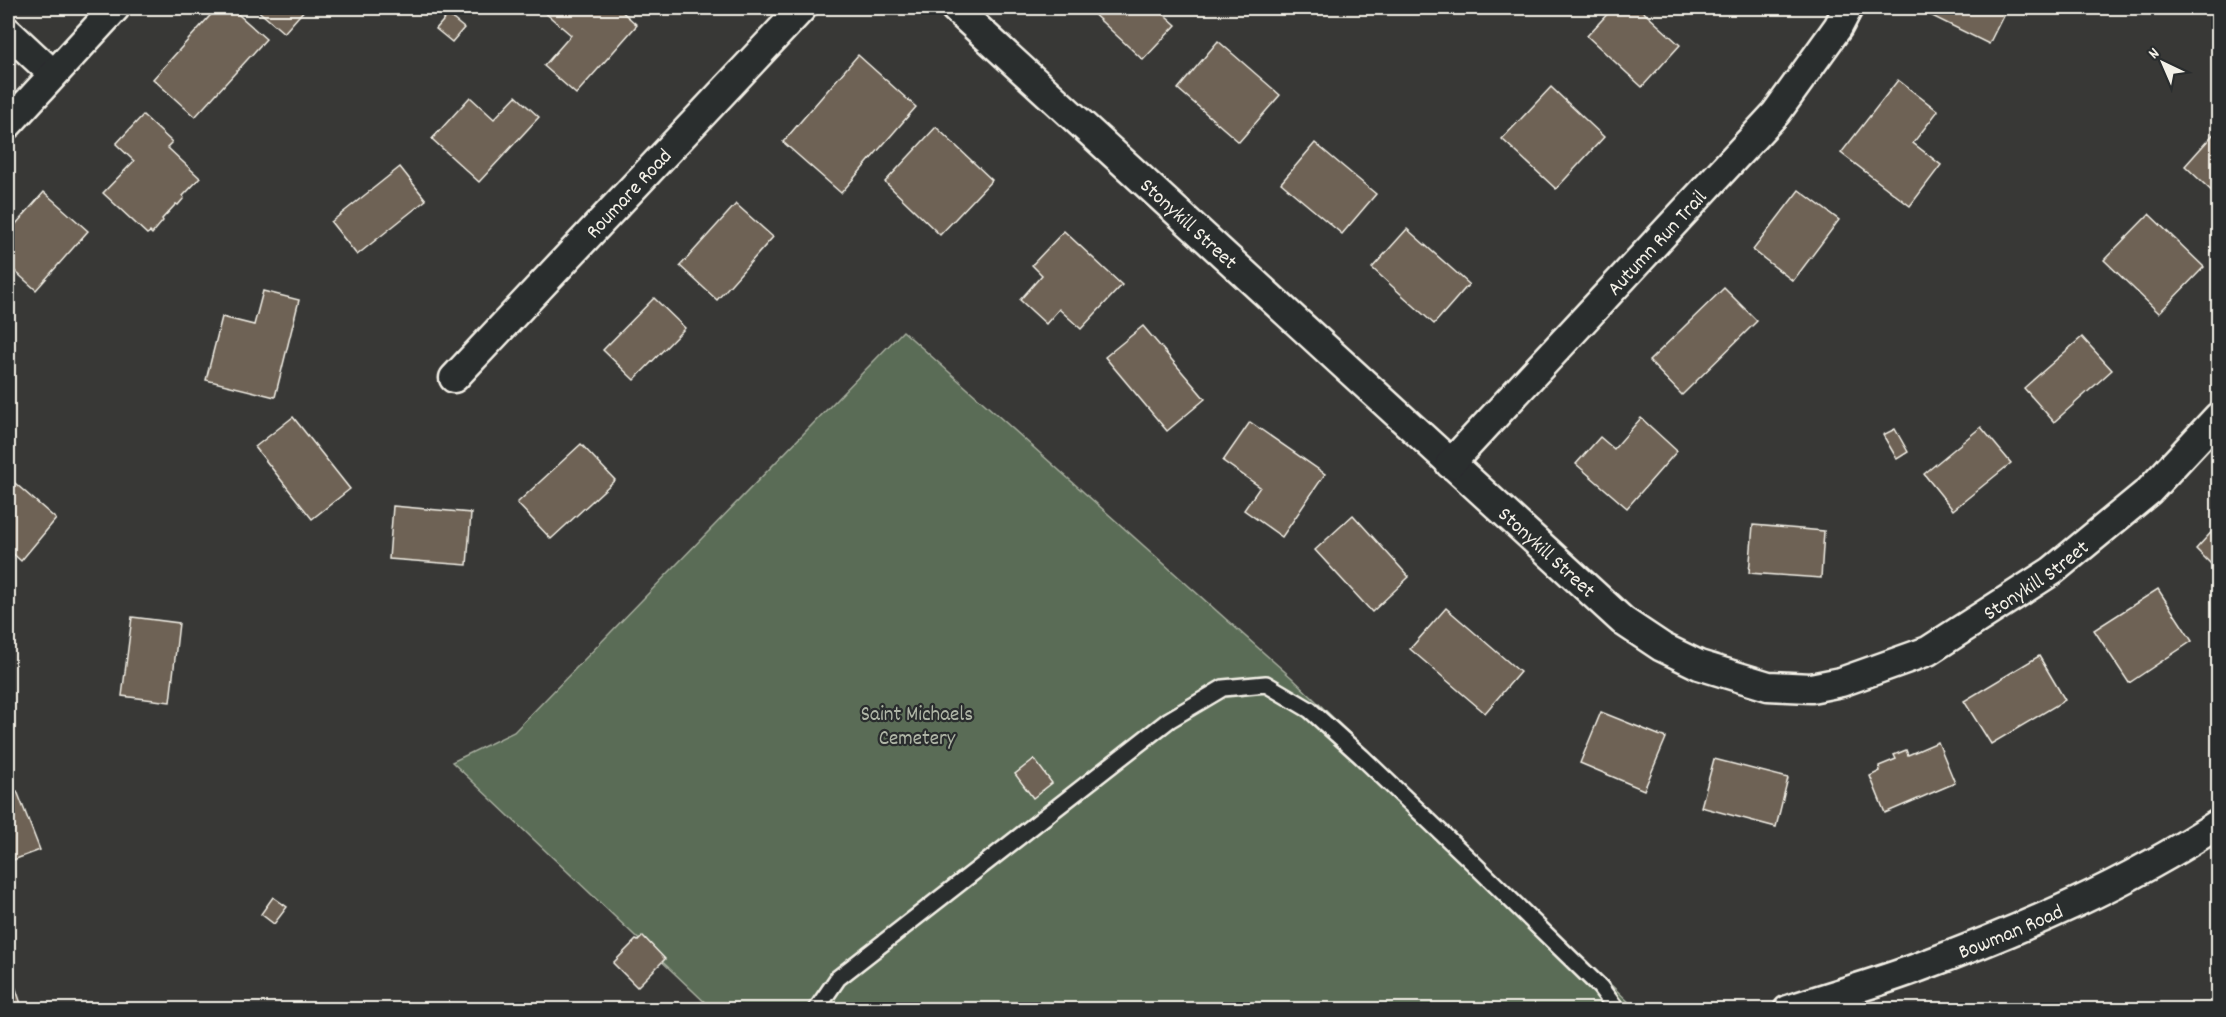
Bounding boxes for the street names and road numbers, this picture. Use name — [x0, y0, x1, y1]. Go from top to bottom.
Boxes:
street label: Roumare Road — [580, 143, 680, 247]
street label: Stonykill Street — [1132, 173, 1243, 278]
street label: Autumn Run Trail — [1601, 184, 1715, 304]
street label: Stonykill Street — [1490, 501, 1601, 607]
street label: Stonykill Street — [1978, 534, 2097, 629]
street label: Bowman Road — [1955, 898, 2069, 969]

